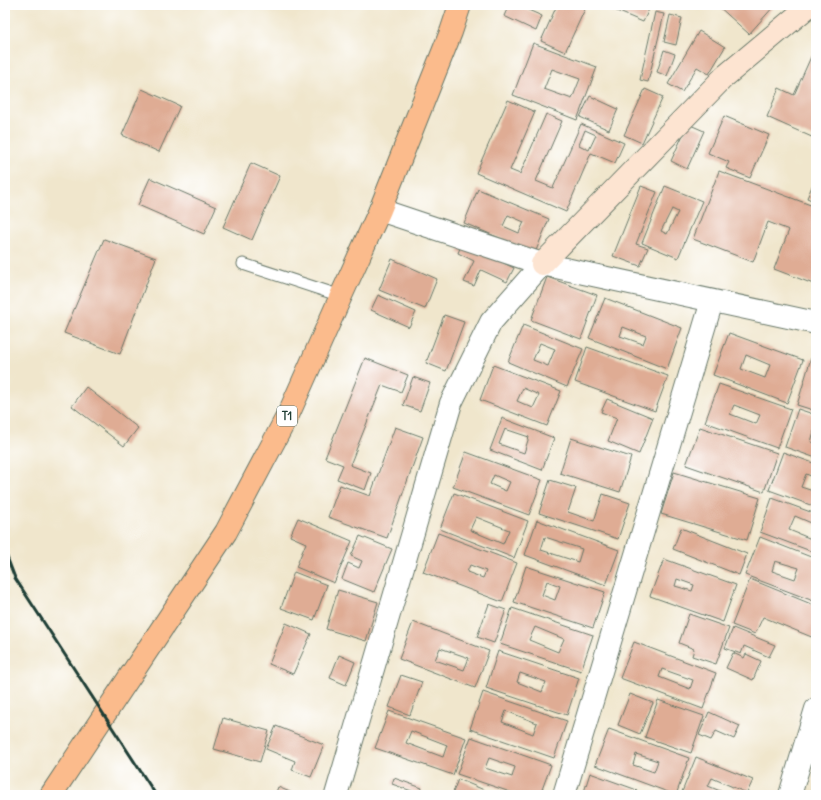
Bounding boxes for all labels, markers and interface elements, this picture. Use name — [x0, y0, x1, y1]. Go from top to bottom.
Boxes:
road number: T1 — [277, 406, 297, 426]

